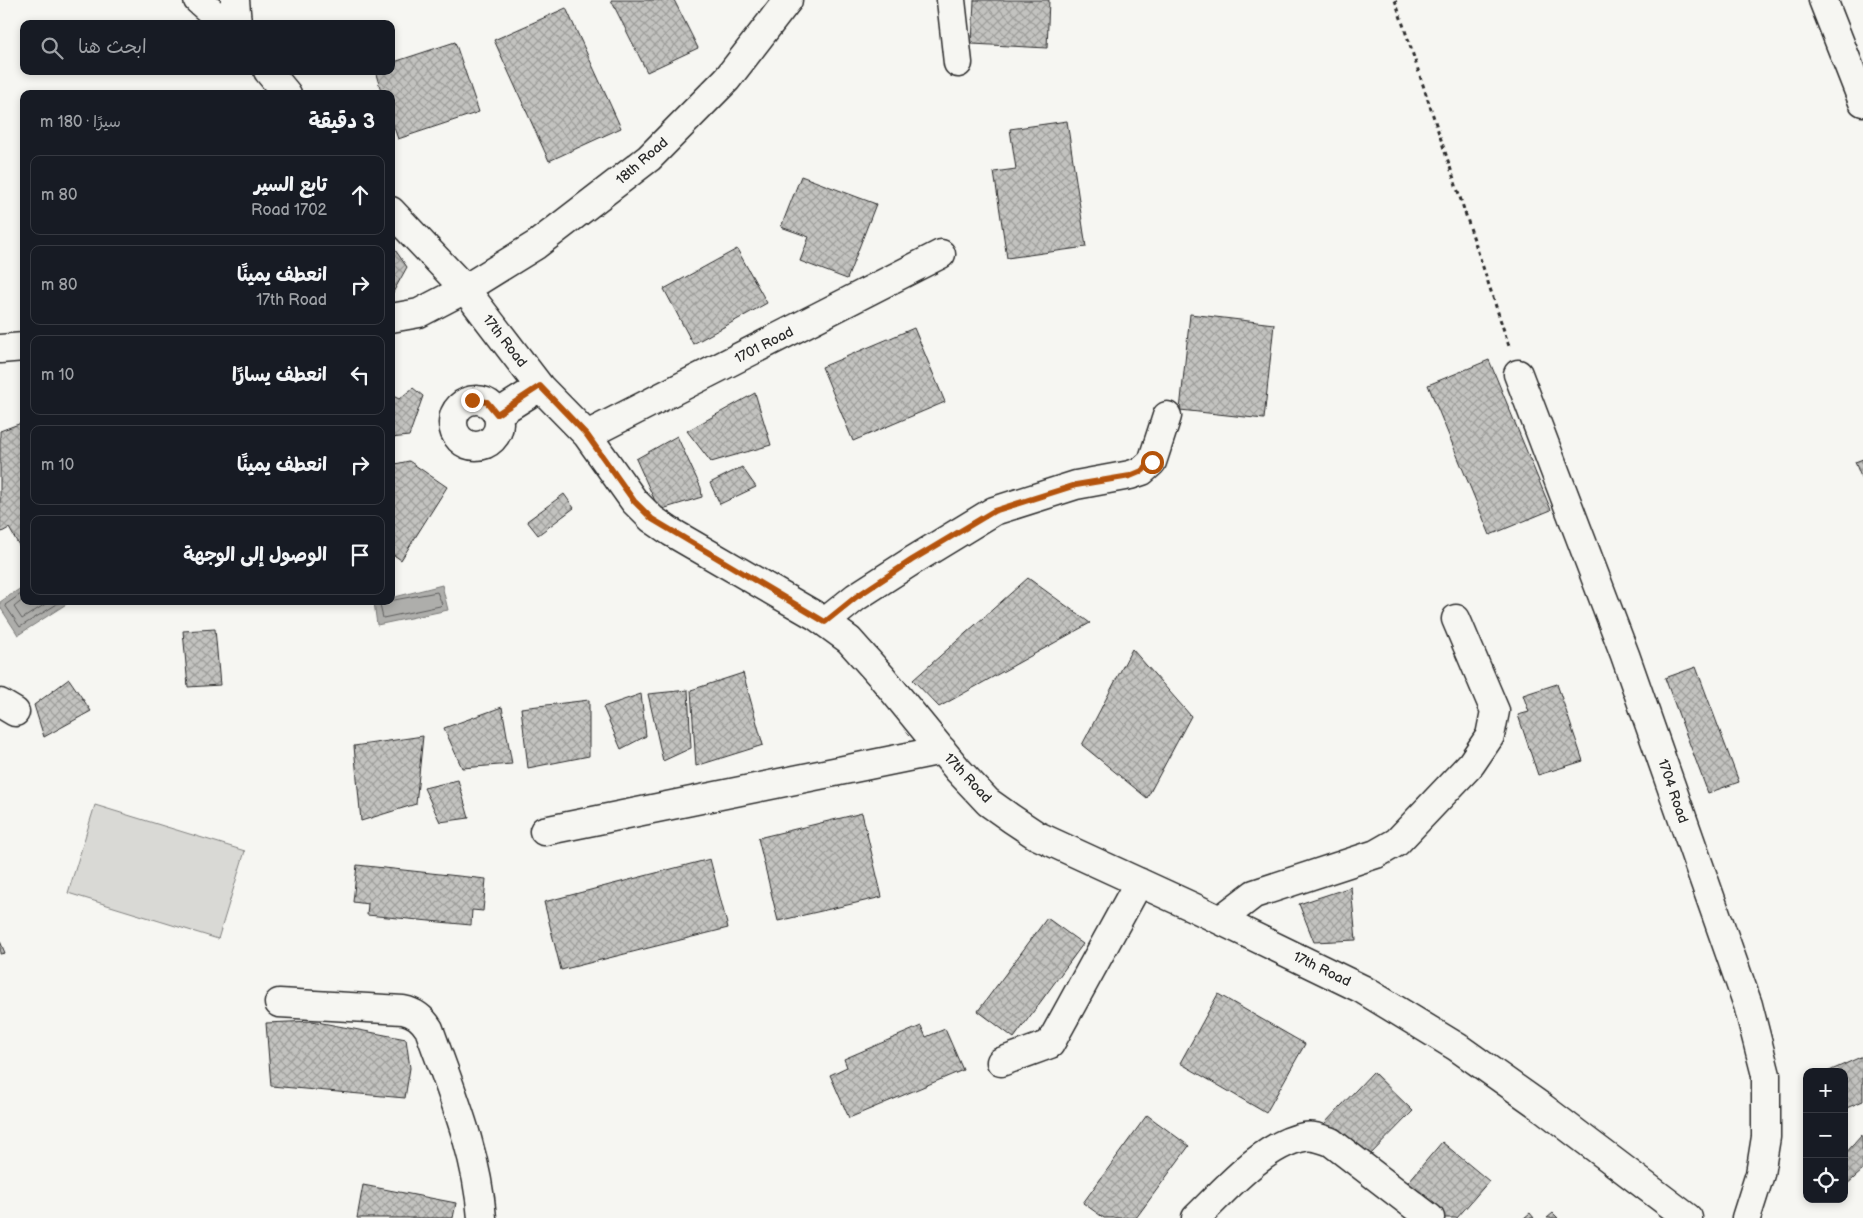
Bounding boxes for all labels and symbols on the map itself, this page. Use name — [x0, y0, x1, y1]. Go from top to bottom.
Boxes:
street label: 18th Road — [613, 134, 671, 188]
street label: 17th Road — [479, 311, 531, 371]
street label: 1701 Road — [732, 323, 796, 367]
route end — [461, 389, 484, 412]
route start — [1141, 451, 1164, 474]
street label: 17th Road — [941, 750, 995, 806]
street label: 1704 Road — [1654, 757, 1692, 825]
street label: 17th Road — [1290, 948, 1354, 990]

